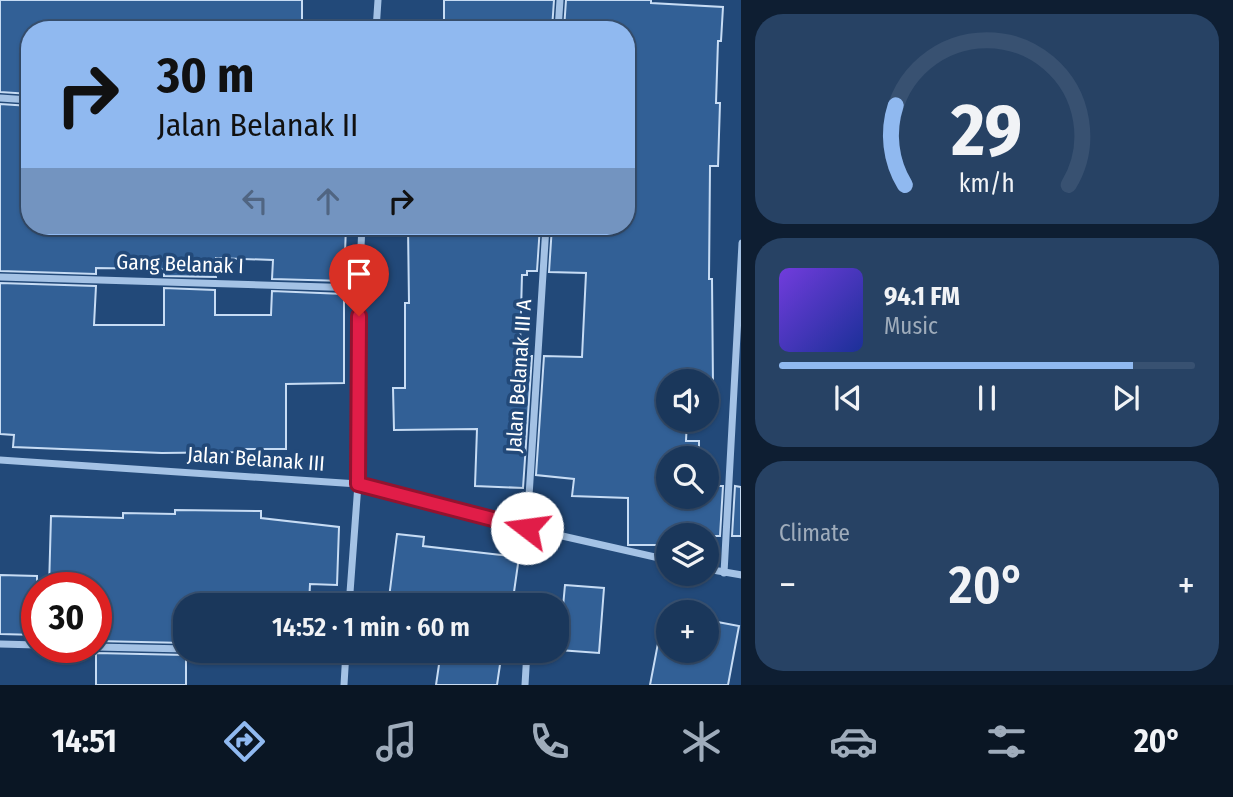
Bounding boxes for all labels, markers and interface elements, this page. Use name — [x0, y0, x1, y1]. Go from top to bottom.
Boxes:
text: 30 m — [157, 46, 255, 105]
icon: right — [42, 49, 133, 140]
text: 29 — [951, 87, 1022, 174]
text: Jalan Belanak II — [157, 106, 358, 144]
text: km/h — [959, 169, 1015, 199]
icon: left — [236, 182, 274, 220]
icon: ahead — [309, 182, 347, 220]
icon: right — [382, 182, 420, 220]
pin — [329, 244, 389, 316]
street label: Gang Belanak I — [116, 249, 244, 279]
icon: arrive — [340, 255, 378, 293]
text: 94.1 FM — [884, 281, 960, 312]
street label: Jalan Belanak III A — [501, 298, 537, 454]
text: Music — [884, 312, 938, 340]
map controls — [656, 369, 719, 663]
button: sound — [656, 369, 719, 432]
icon: previous — [829, 379, 867, 417]
icon: pause — [968, 379, 1006, 417]
icon: next — [1107, 379, 1145, 417]
street label: Jalan Belanak III — [186, 441, 326, 477]
button: search — [656, 446, 719, 509]
position arrow — [490, 491, 564, 565]
text: Climate — [779, 519, 850, 547]
button: layers — [656, 523, 719, 586]
text: 20° — [949, 554, 1025, 617]
text: − — [779, 562, 796, 608]
text: + — [1178, 562, 1195, 608]
speed limit sign: 30 — [21, 572, 112, 663]
button: + — [656, 600, 719, 663]
text: 14:52 · 1 min · 60 m — [272, 612, 470, 643]
icon: directions — [220, 717, 269, 766]
icon: music — [372, 717, 421, 766]
icon: phone — [525, 717, 574, 766]
icon: climate — [677, 717, 726, 766]
icon: car — [829, 717, 878, 766]
icon: filters — [982, 717, 1031, 766]
text: 14:51 — [52, 722, 117, 760]
text: 20° — [1134, 722, 1181, 760]

